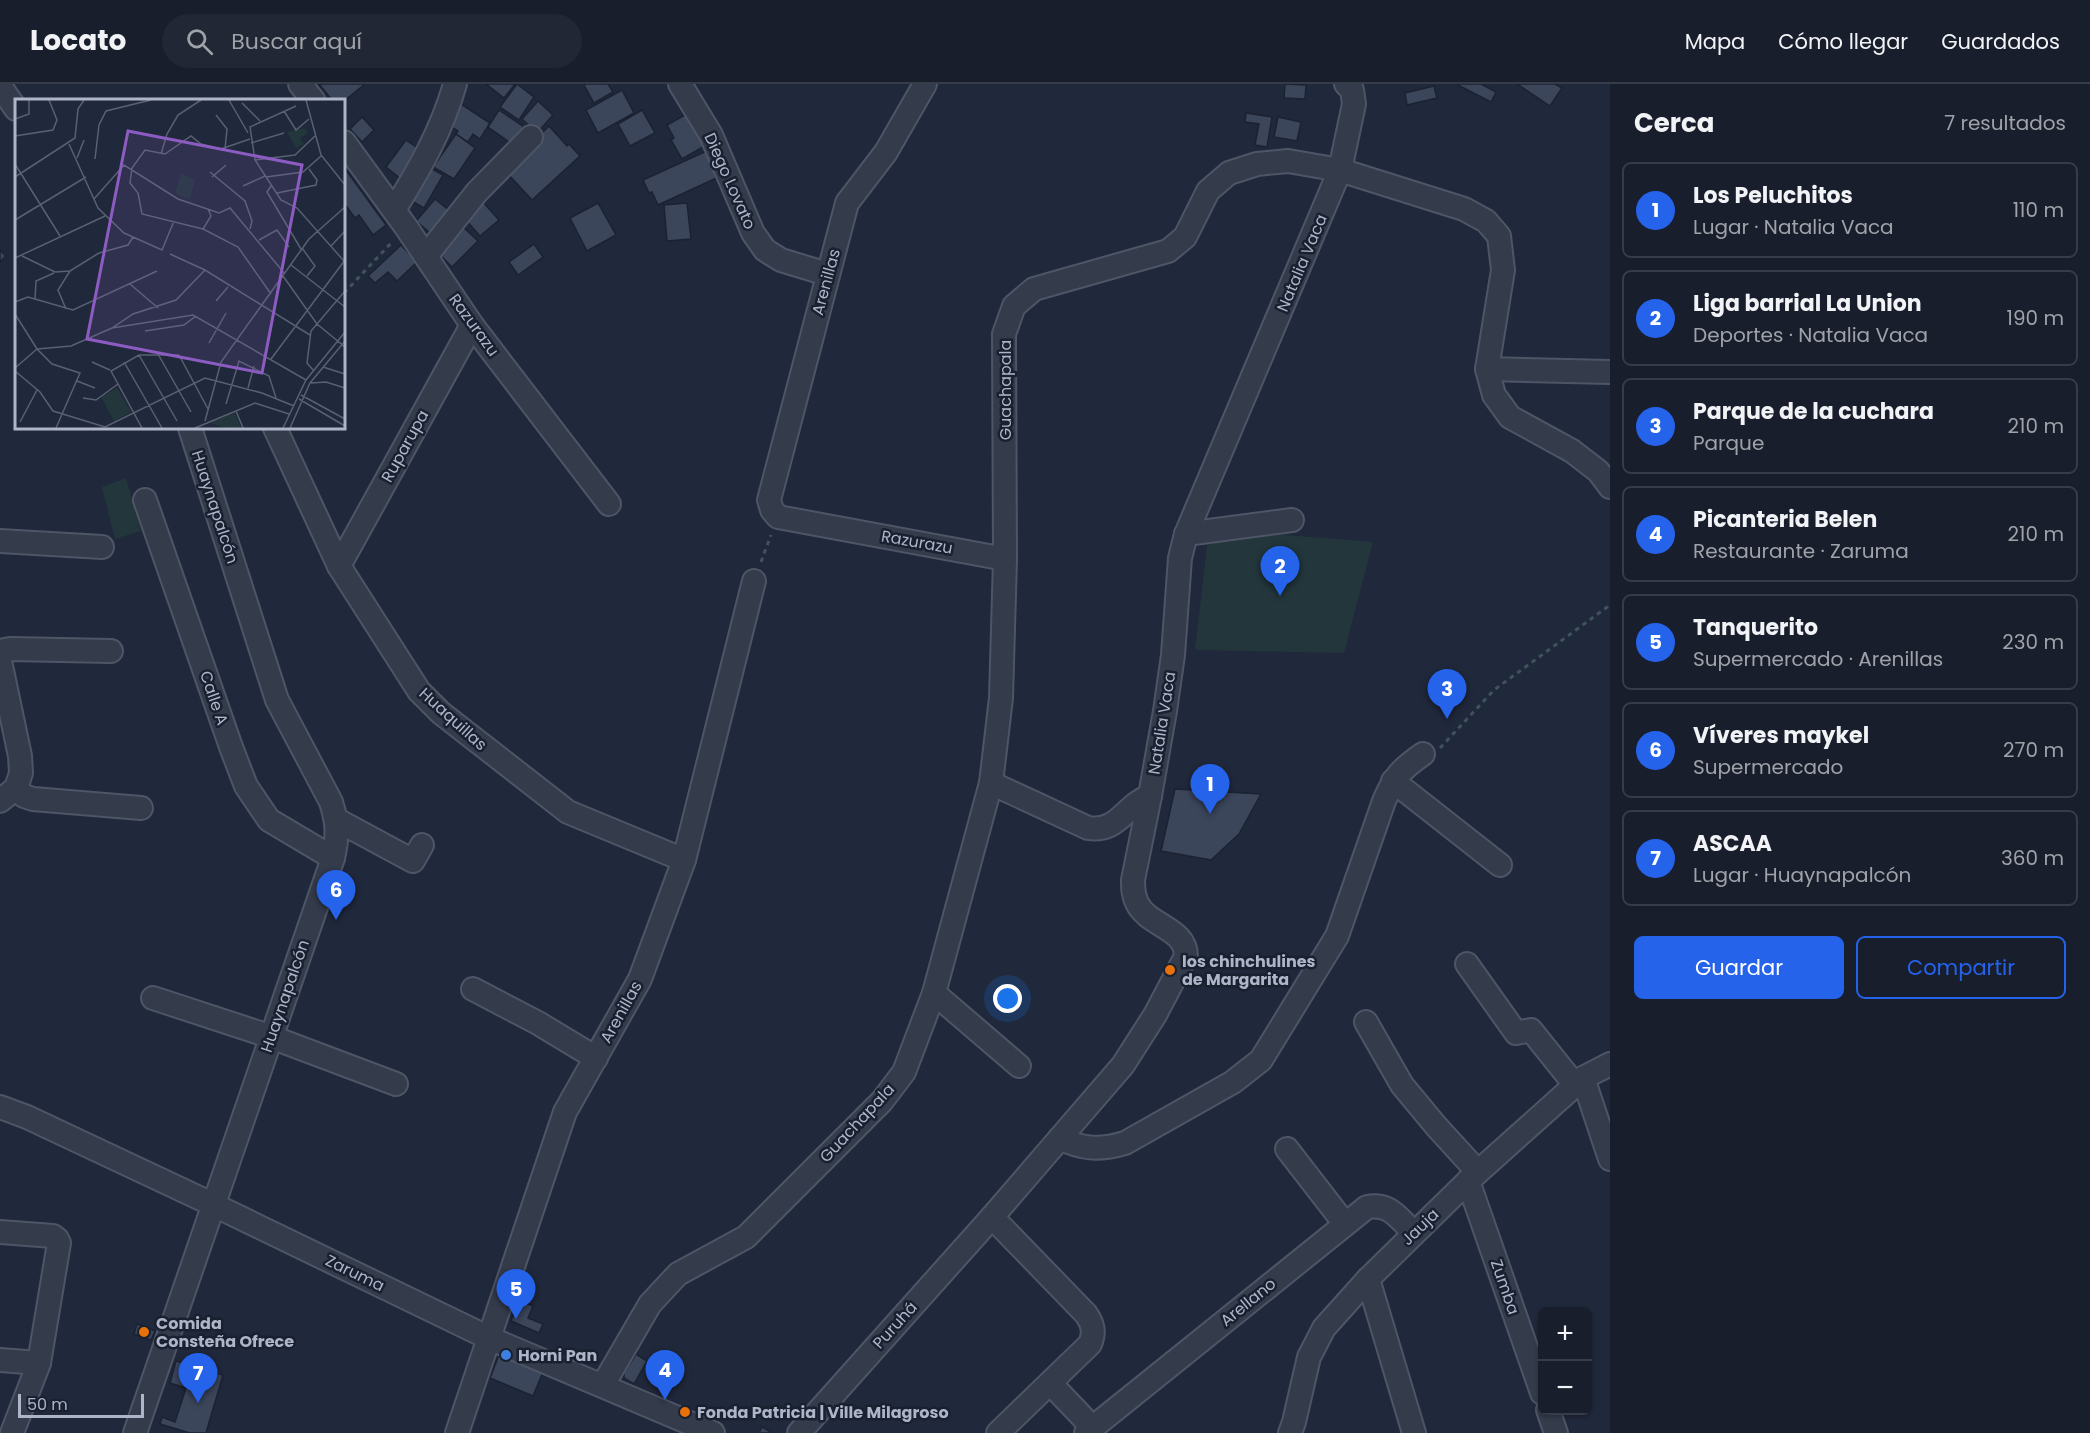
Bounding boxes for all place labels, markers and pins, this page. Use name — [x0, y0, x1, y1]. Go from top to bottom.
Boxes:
pin: 2 — [1260, 546, 1300, 596]
pin: 3 — [1428, 670, 1466, 719]
pin: 1 — [1190, 764, 1230, 814]
pin: 6 — [316, 870, 356, 920]
place label: los chinchulines de Margarita — [1182, 950, 1316, 991]
marker: los chinchulines de Margarita — [1163, 963, 1177, 977]
pin: 5 — [496, 1270, 536, 1319]
place label: Comida Consteña Ofrece — [156, 1312, 294, 1353]
marker: Comida Consteña Ofrece — [137, 1325, 151, 1339]
place label: Horni Pan — [518, 1344, 597, 1367]
marker: Horni Pan — [499, 1348, 513, 1362]
pin: 4 — [646, 1350, 684, 1400]
pin: 7 — [178, 1354, 218, 1403]
place label: Fonda Patricia | Ville Milagroso — [697, 1401, 949, 1424]
marker: Fonda Patricia | Ville Milagroso — [678, 1405, 692, 1419]

